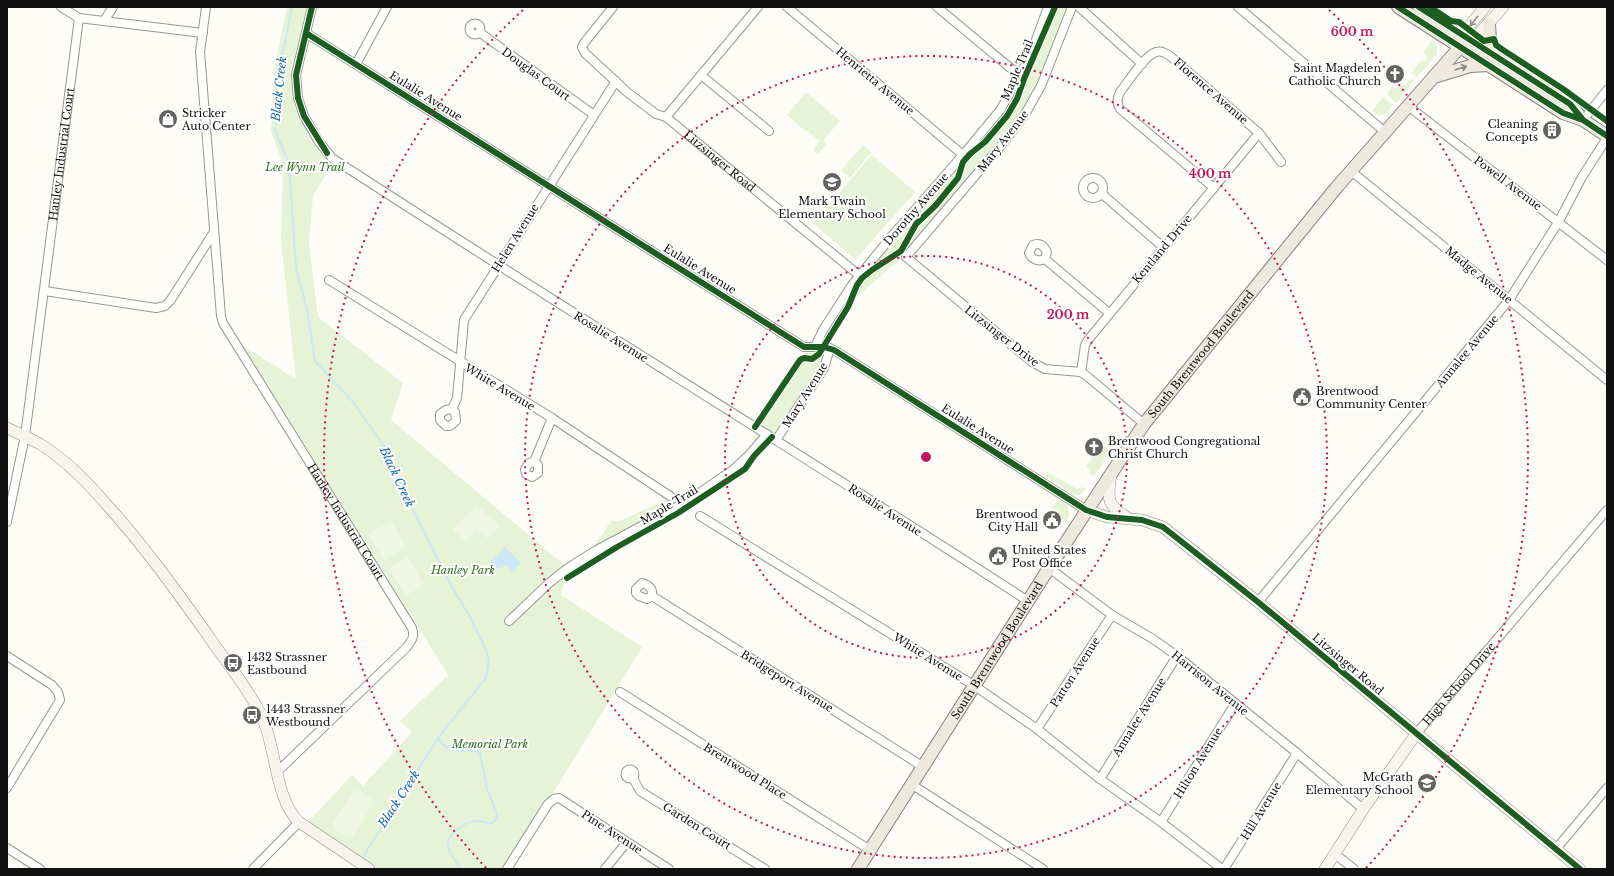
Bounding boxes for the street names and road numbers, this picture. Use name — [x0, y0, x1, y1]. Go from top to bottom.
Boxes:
street label: Maple Trail — [998, 37, 1036, 103]
street label: Douglas Court — [499, 44, 574, 104]
street label: Henrietta Avenue — [833, 44, 917, 118]
street label: Florence Avenue — [1171, 55, 1251, 127]
street label: Eulalie Avenue — [387, 68, 465, 124]
street label: Hanley Industrial Court — [46, 86, 77, 222]
street label: Mary Avenue — [975, 107, 1031, 175]
street label: Litzsinger Road — [681, 127, 759, 195]
street label: Powell Avenue — [1471, 153, 1545, 213]
street label: Dorothy Avenue — [881, 170, 951, 248]
street label: Helen Avenue — [488, 201, 542, 275]
street label: Kentland Drive — [1129, 212, 1195, 286]
street label: Eulalie Avenue — [661, 241, 739, 297]
street label: Madge Avenue — [1442, 243, 1516, 307]
street label: South Brentwood Boulevard — [1145, 287, 1257, 421]
street label: Litzsinger Drive — [962, 303, 1042, 369]
street label: Rosalie Avenue — [571, 309, 651, 365]
street label: Annalee Avenue — [1432, 312, 1501, 391]
street label: White Avenue — [461, 360, 538, 413]
street label: Mary Avenue — [779, 360, 831, 430]
street label: Eulalie Avenue — [939, 401, 1017, 457]
street label: Hanley Industrial Court — [305, 461, 388, 583]
street label: Rosalie Avenue — [846, 481, 924, 539]
street label: Maple Trail — [638, 482, 701, 528]
street label: South Brentwood Boulevard — [948, 578, 1046, 722]
street label: White Avenue — [890, 629, 965, 684]
street label: Litzsinger Road — [1310, 630, 1387, 698]
street label: Patton Avenue — [1047, 634, 1103, 710]
street label: High School Drive — [1420, 639, 1498, 728]
street label: Bridgeport Avenue — [738, 647, 836, 715]
street label: Harrison Avenue — [1169, 648, 1251, 718]
street label: Annalee Avenue — [1109, 675, 1169, 760]
street label: Hilton Avenue — [1171, 725, 1225, 801]
street label: Brentwood Place — [701, 740, 789, 802]
street label: Hill Avenue — [1238, 779, 1284, 843]
street label: Garden Court — [660, 799, 735, 853]
street label: Pine Avenue — [579, 807, 645, 857]

